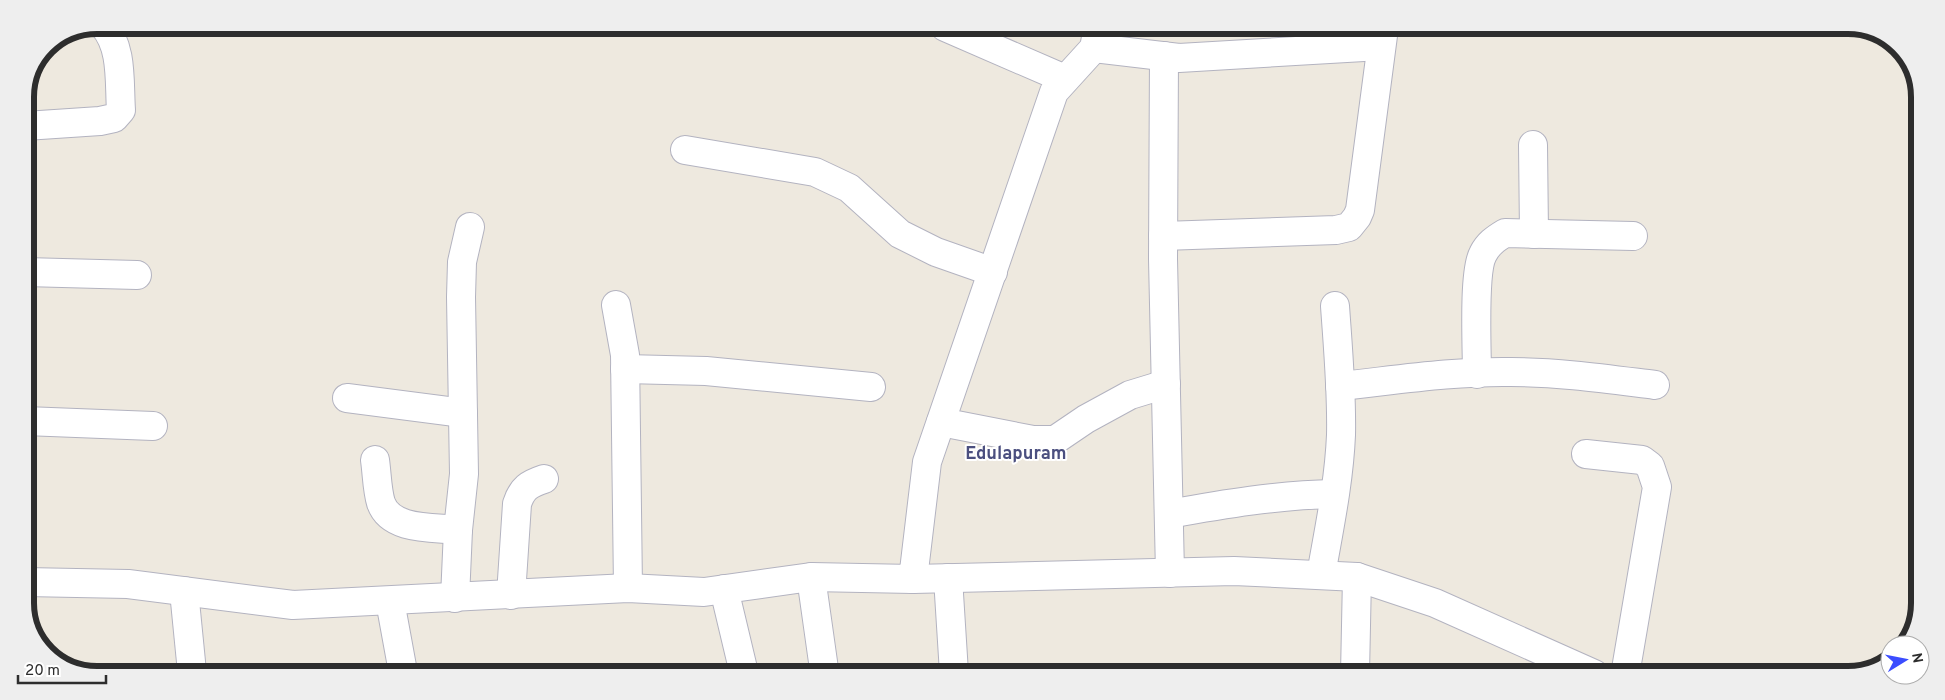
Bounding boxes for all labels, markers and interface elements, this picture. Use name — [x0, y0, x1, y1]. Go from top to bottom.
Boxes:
district label: Edulapuram — [965, 443, 1067, 466]
north arrow — [1880, 635, 1930, 685]
scale bar — [18, 652, 105, 684]
text: N — [1907, 652, 1926, 664]
text: 20 m — [25, 662, 60, 681]

